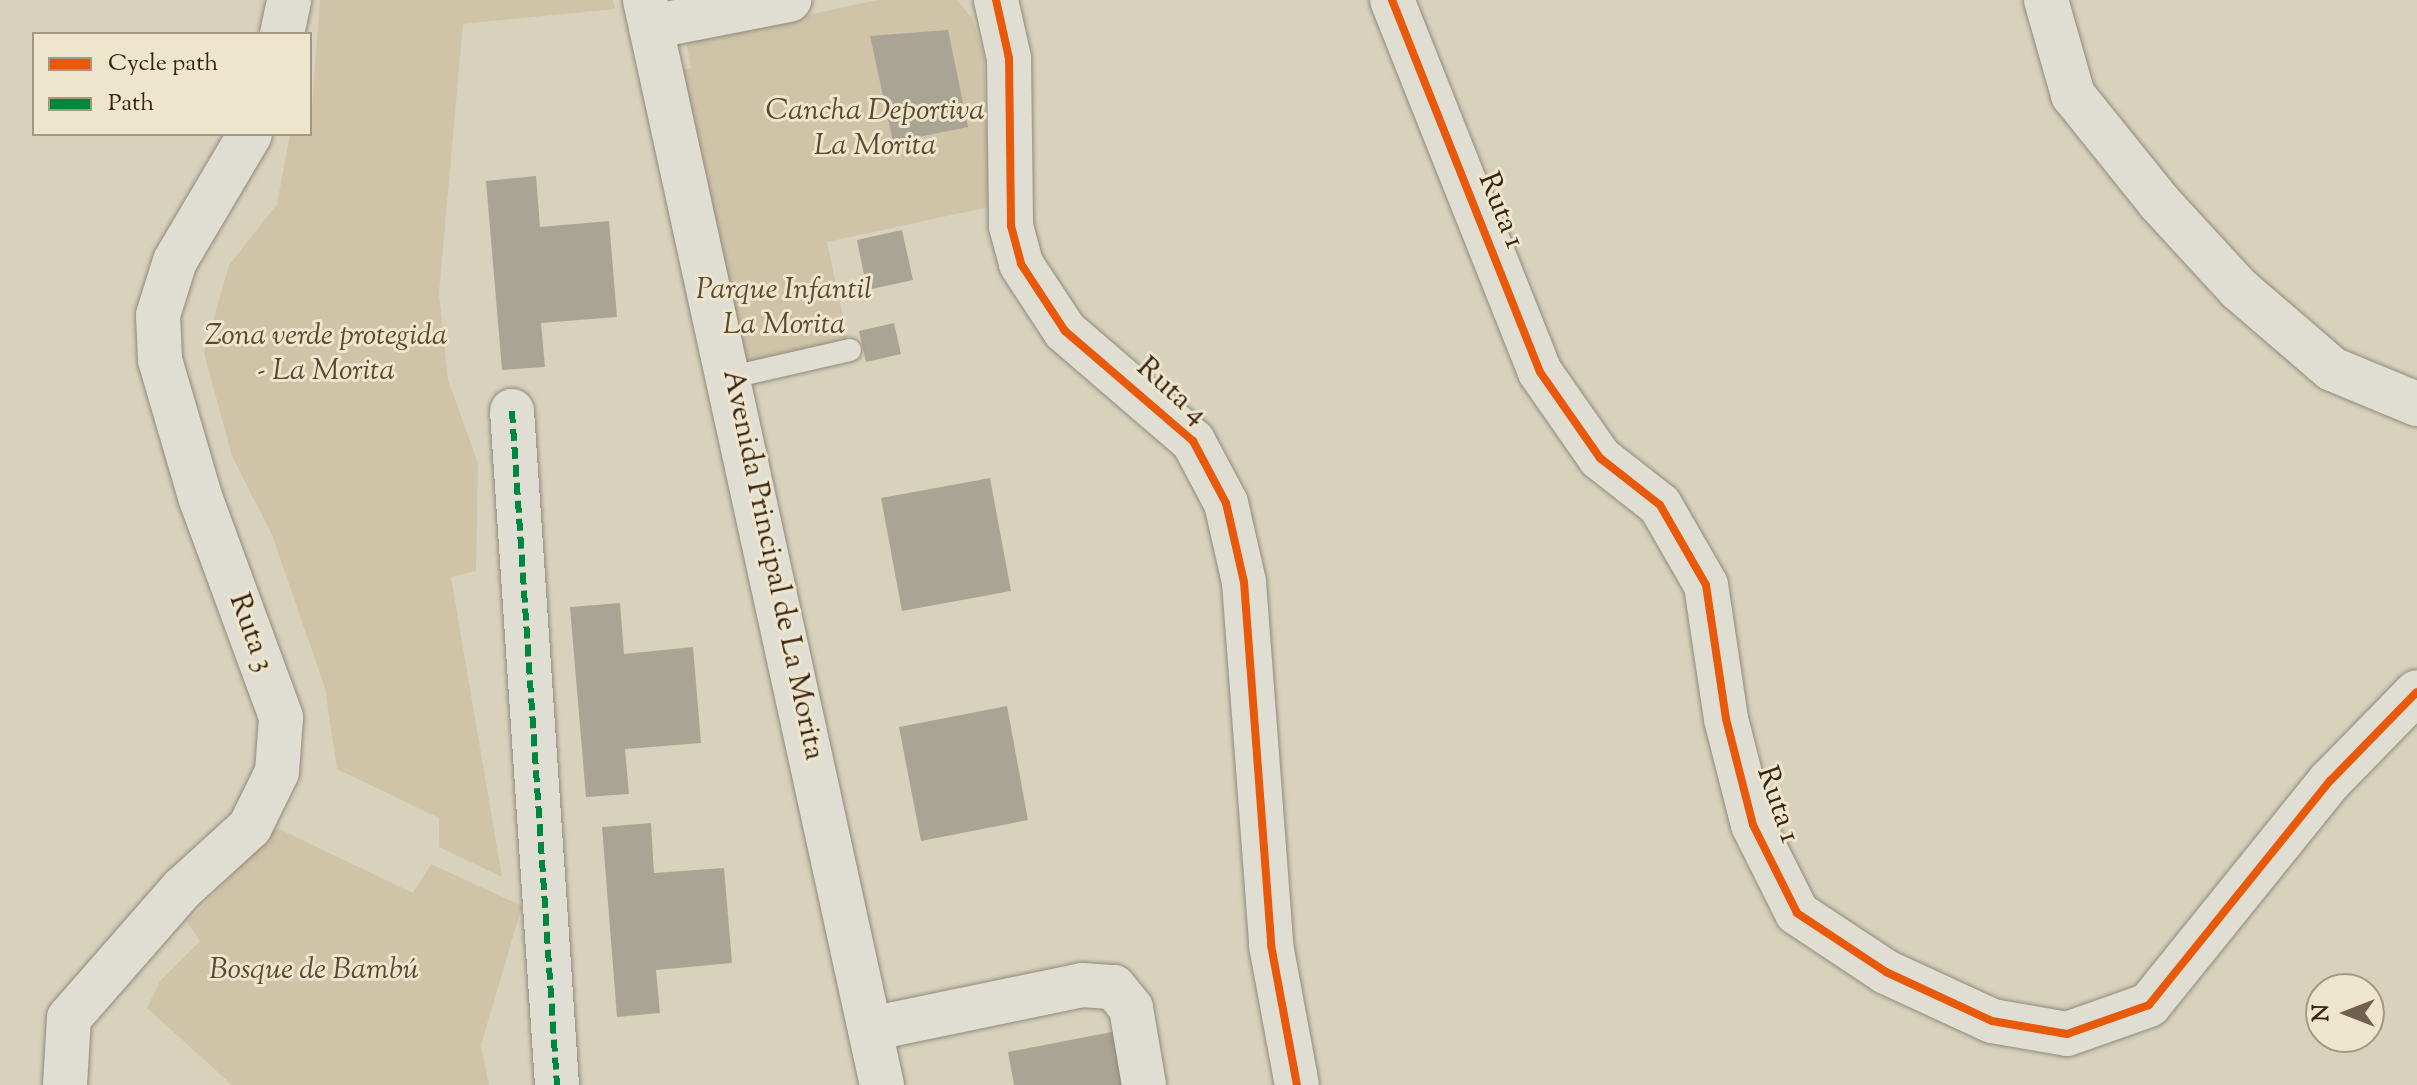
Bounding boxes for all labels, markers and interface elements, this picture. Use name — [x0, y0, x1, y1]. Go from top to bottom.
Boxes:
legend — [32, 32, 312, 136]
text: Cycle path — [108, 47, 218, 81]
text: Path — [108, 87, 154, 121]
park label: Cancha Deportiva La Morita — [765, 94, 985, 164]
street label: Ruta 1 — [1469, 168, 1531, 254]
park label: Parque Infantil La Morita — [696, 273, 872, 344]
park label: Zona verde protegida - La Morita — [205, 319, 447, 390]
street label: Ruta 4 — [1128, 351, 1214, 433]
street label: Avenida Principal de La Morita — [713, 366, 831, 764]
street label: Ruta 3 — [219, 589, 281, 677]
street label: Ruta 1 — [1747, 762, 1807, 848]
park label: Bosque de Bambú — [209, 953, 419, 989]
north arrow — [2305, 973, 2385, 1053]
text: N — [2307, 1004, 2339, 1022]

